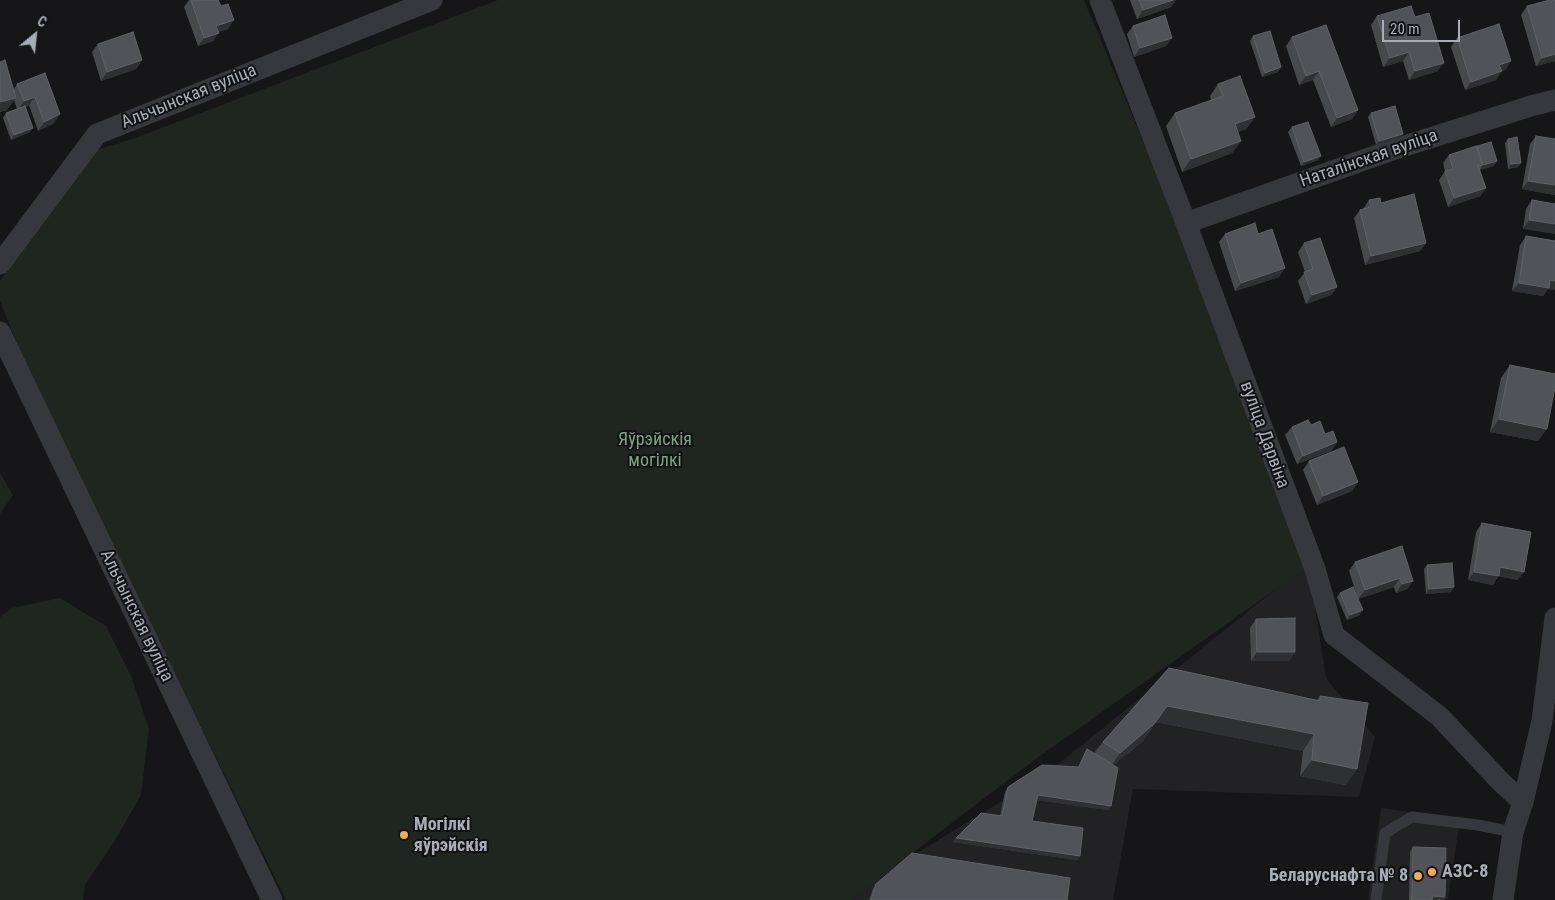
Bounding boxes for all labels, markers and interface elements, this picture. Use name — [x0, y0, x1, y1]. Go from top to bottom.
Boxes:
north arrow — [10, 10, 60, 60]
scale bar — [1385, 10, 1462, 42]
text: С — [35, 13, 49, 31]
text: 20 m — [1390, 20, 1420, 38]
street label: Альчынская вуліца — [118, 60, 260, 134]
street label: Наталінская вуліца — [1297, 125, 1441, 193]
street label: вуліца Дарвіна — [1235, 379, 1293, 491]
park label: Яўрэйскія могілкі — [618, 429, 692, 472]
street label: Альчынская вуліца — [95, 547, 177, 685]
place label: Могілкі яўрэйскія — [414, 814, 488, 856]
marker: Могілкі яўрэйскія — [398, 829, 410, 841]
place label: АЗС-8 — [1442, 861, 1488, 883]
place label: Беларуснафта № 8 — [1269, 865, 1408, 887]
marker: АЗС-8 — [1426, 866, 1438, 878]
marker: Беларуснафта № 8 — [1412, 870, 1424, 882]

